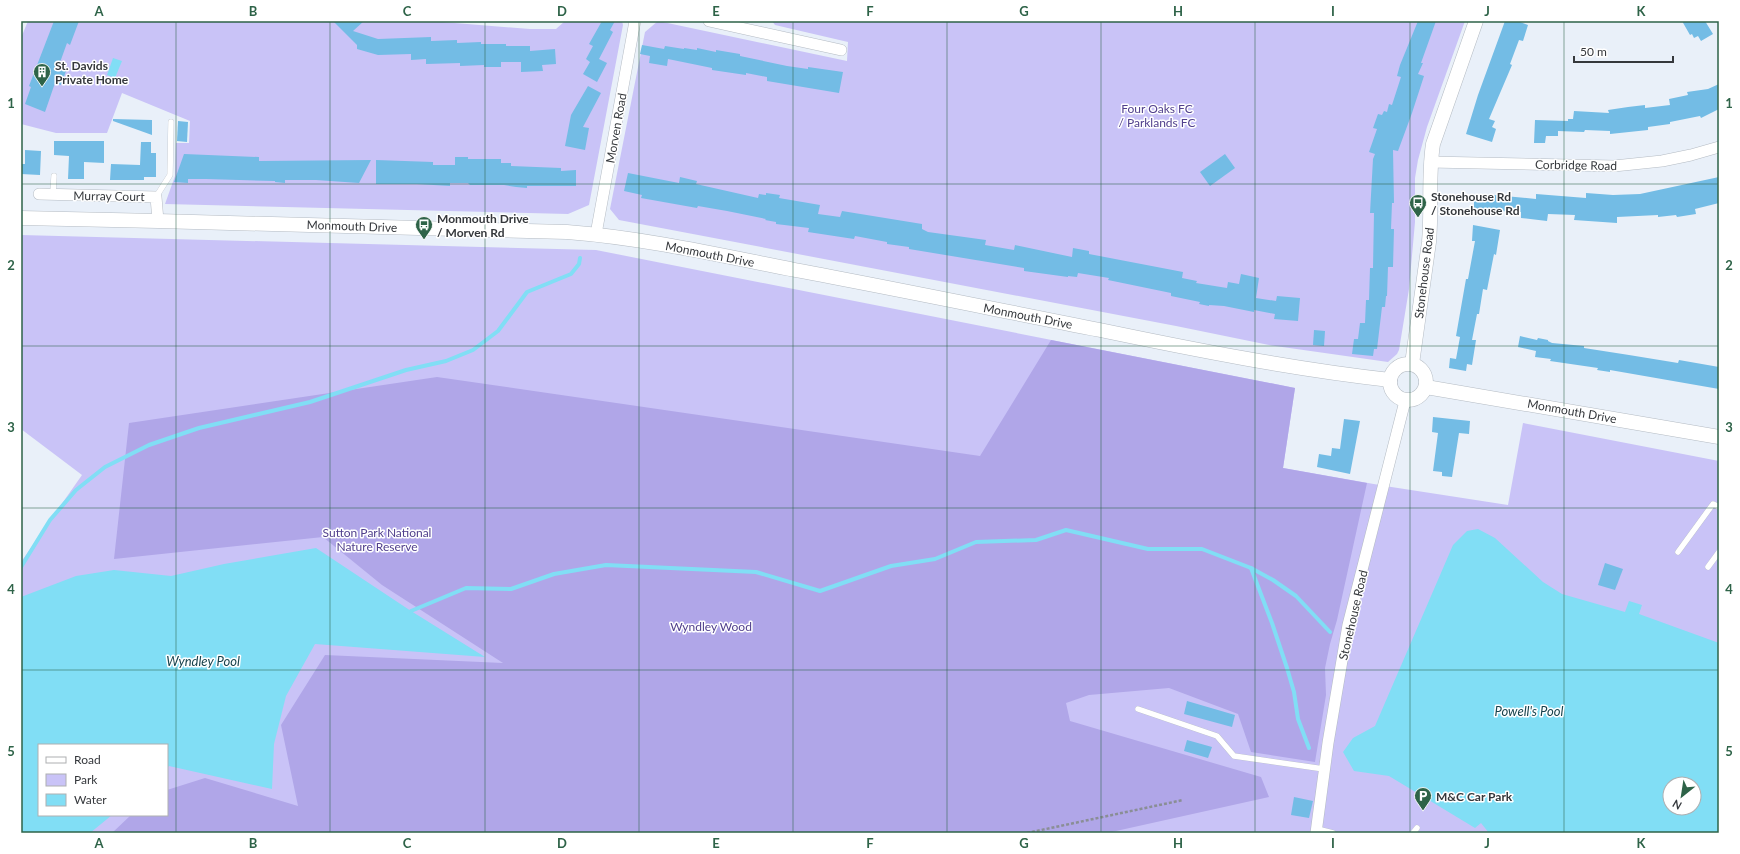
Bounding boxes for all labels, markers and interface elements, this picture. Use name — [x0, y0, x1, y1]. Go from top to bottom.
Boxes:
text: A — [93, 3, 104, 19]
text: B — [249, 3, 258, 19]
text: C — [403, 3, 412, 19]
text: D — [557, 3, 567, 19]
text: E — [712, 3, 720, 19]
text: F — [866, 3, 874, 19]
text: G — [1019, 3, 1029, 19]
text: H — [1173, 3, 1183, 19]
text: I — [1331, 3, 1335, 19]
text: J — [1484, 3, 1490, 19]
text: K — [1637, 3, 1647, 19]
scale bar — [1574, 38, 1673, 64]
text: 50 m — [1580, 44, 1607, 59]
place label: St. Davids Private Home — [55, 58, 129, 87]
building icon: St. Davids Private Home — [32, 62, 52, 87]
street label: Morven Road — [602, 92, 630, 164]
text: 1 — [7, 95, 15, 111]
text: 1 — [1725, 95, 1733, 111]
park label: Four Oaks FC / Parklands FC — [1118, 101, 1196, 130]
street label: Corbridge Road — [1535, 157, 1617, 173]
street label: Murray Court — [73, 188, 145, 204]
place label: Stonehouse Rd / Stonehouse Rd — [1431, 189, 1520, 218]
bus stop icon: Stonehouse Rd / Stonehouse Rd — [1408, 193, 1428, 218]
place label: Monmouth Drive / Morven Rd — [437, 211, 529, 240]
bus stop icon: Monmouth Drive / Morven Rd — [414, 215, 434, 240]
street label: Monmouth Drive — [307, 217, 397, 235]
street label: Stonehouse Road — [1411, 227, 1437, 319]
street label: Monmouth Drive — [664, 238, 756, 270]
text: 2 — [7, 257, 15, 273]
text: 2 — [1725, 257, 1733, 273]
street label: Monmouth Drive — [982, 300, 1074, 332]
street label: Monmouth Drive — [1526, 396, 1618, 426]
text: 3 — [7, 419, 15, 435]
text: 3 — [1725, 419, 1733, 435]
park label: Sutton Park National Nature Reserve — [323, 525, 431, 554]
street label: Stonehouse Road — [1335, 569, 1371, 661]
text: 4 — [7, 581, 15, 597]
text: 4 — [1725, 581, 1733, 597]
park label: Wyndley Wood — [670, 619, 752, 634]
water label: Wyndley Pool — [166, 653, 240, 669]
water label: Powell's Pool — [1494, 703, 1564, 719]
text: 5 — [7, 743, 15, 759]
text: 5 — [1725, 743, 1733, 759]
legend — [38, 744, 168, 816]
text: Road — [74, 752, 101, 767]
text: Park — [74, 772, 98, 787]
north arrow — [1662, 776, 1702, 816]
parking icon: M&C Car Park — [1413, 786, 1433, 811]
place label: M&C Car Park — [1436, 789, 1513, 804]
text: Water — [74, 792, 107, 807]
text: N — [1670, 797, 1684, 813]
text: A — [93, 835, 104, 851]
text: B — [249, 835, 258, 851]
text: C — [403, 835, 412, 851]
text: D — [557, 835, 567, 851]
text: E — [712, 835, 720, 851]
text: F — [866, 835, 874, 851]
text: G — [1019, 835, 1029, 851]
text: H — [1173, 835, 1183, 851]
text: I — [1331, 835, 1335, 851]
text: J — [1484, 835, 1490, 851]
text: K — [1637, 835, 1647, 851]

